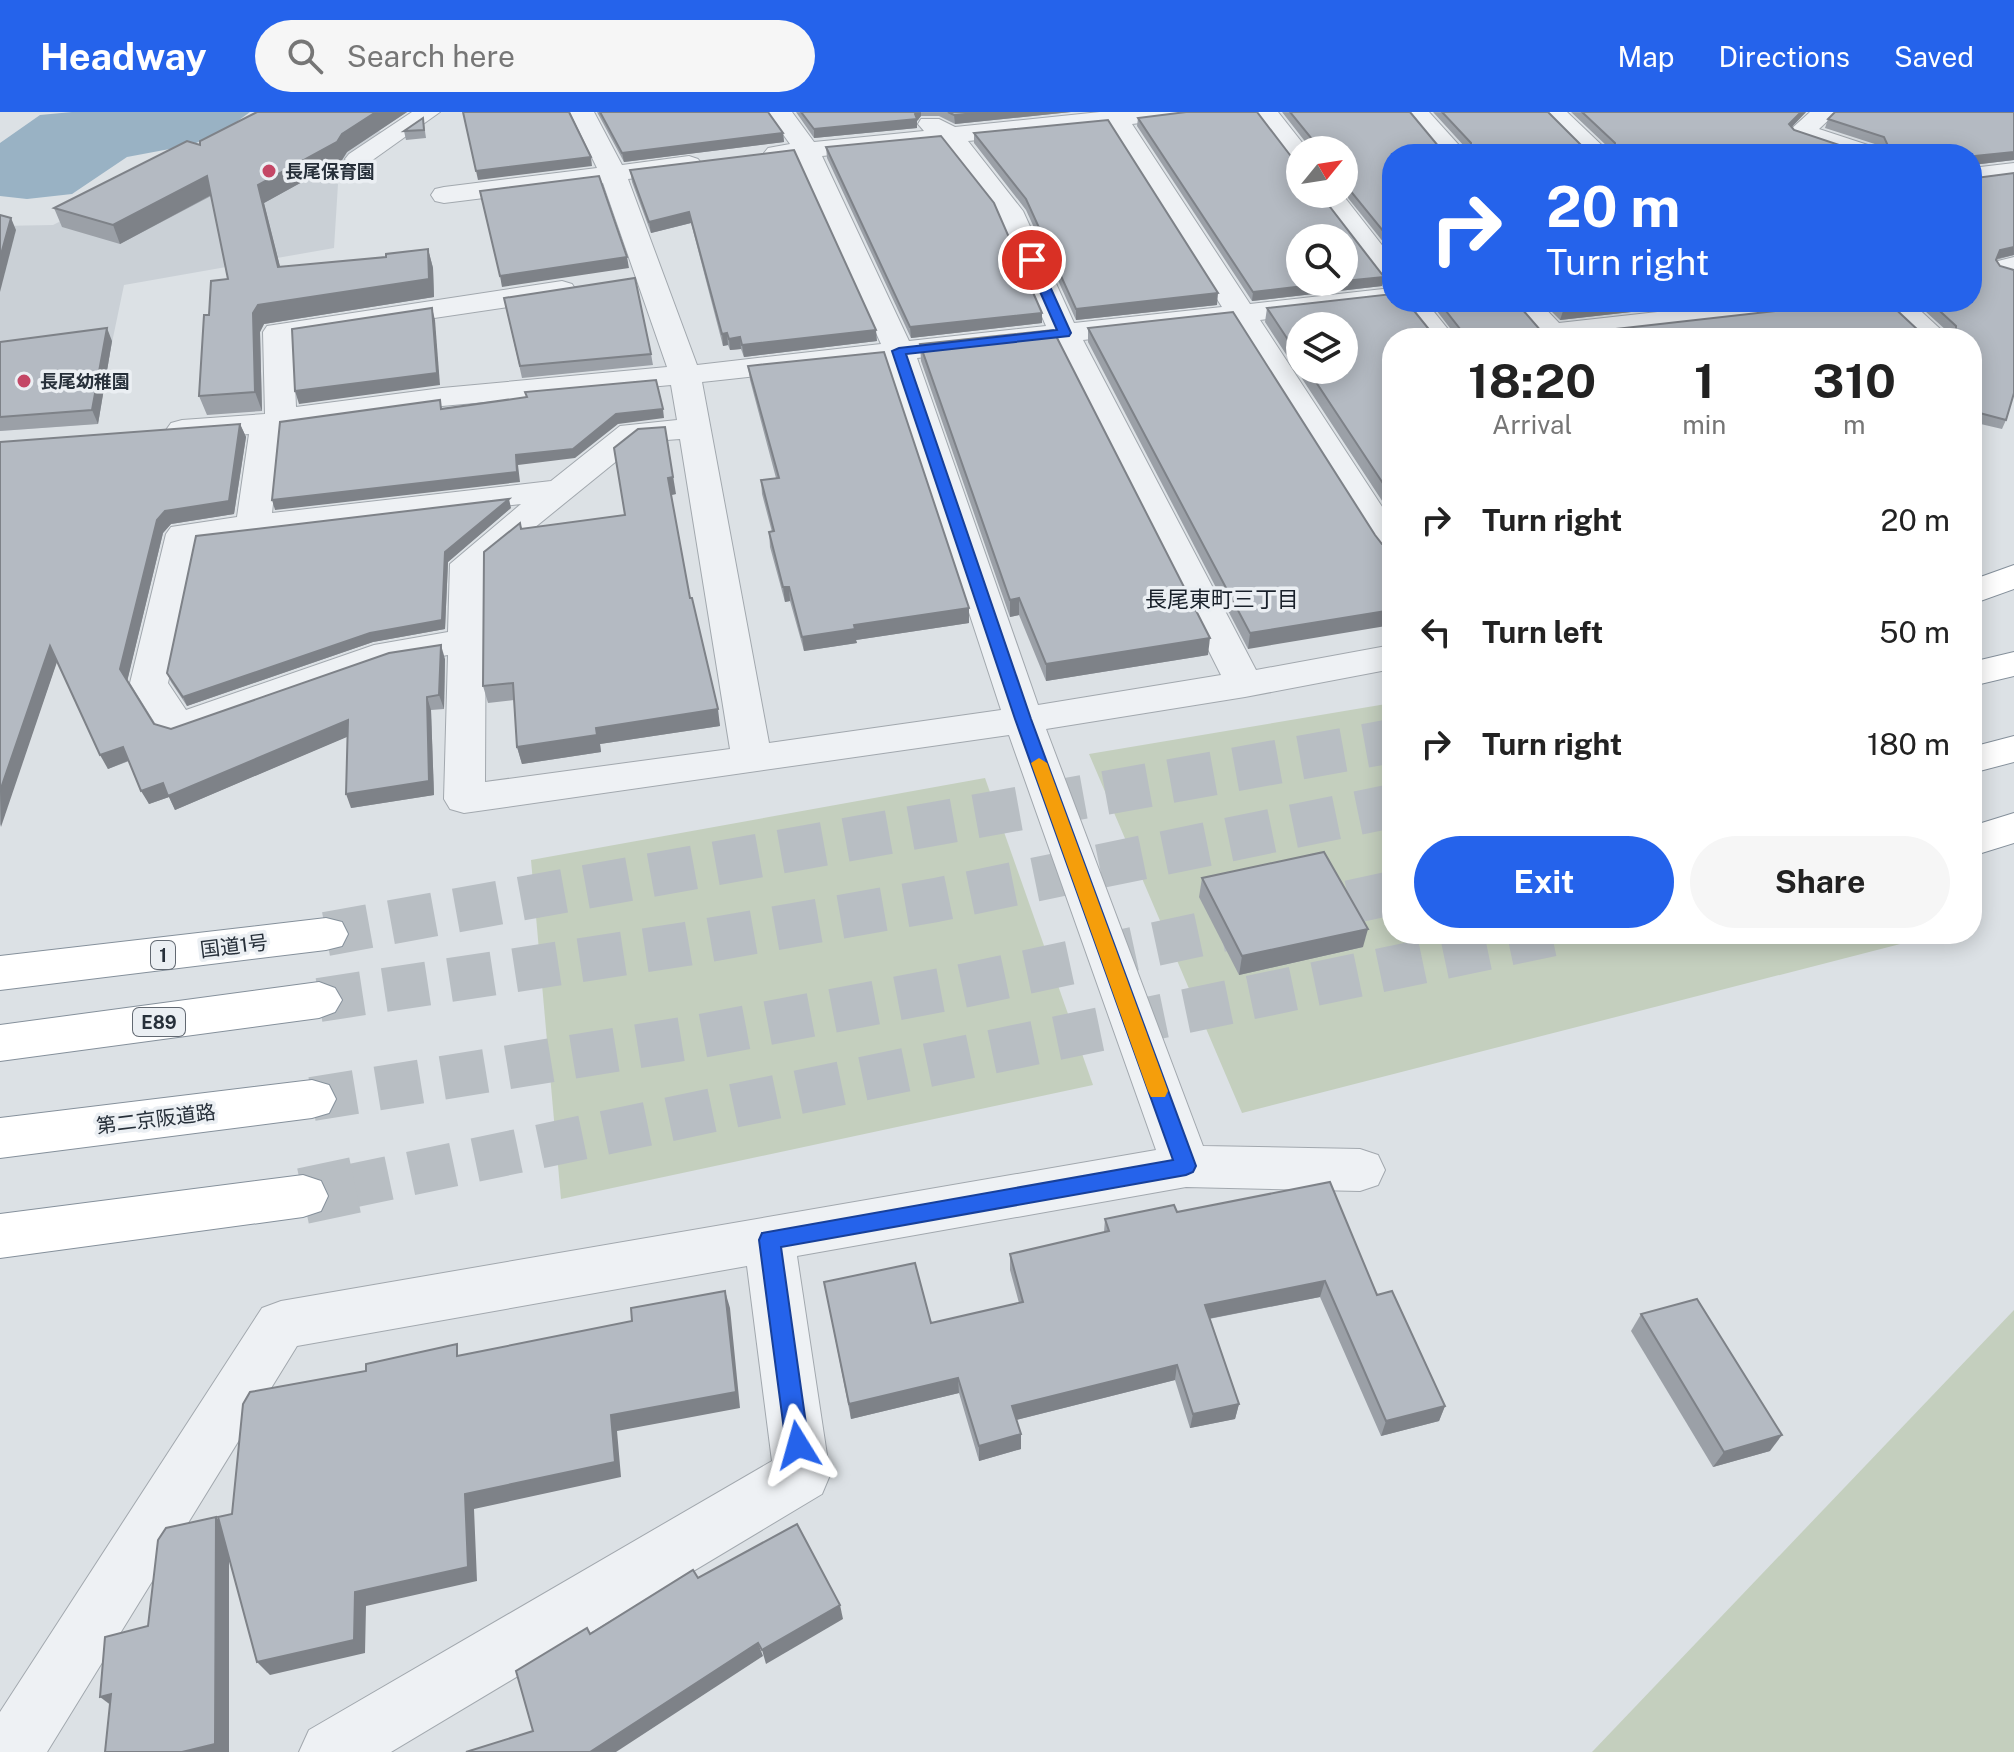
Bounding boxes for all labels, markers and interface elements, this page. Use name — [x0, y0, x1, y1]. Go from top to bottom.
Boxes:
search box — [255, 20, 815, 92]
text: Headway — [40, 34, 207, 79]
icon: search — [283, 34, 327, 78]
text: Search here — [347, 38, 515, 74]
text: Map — [1618, 40, 1674, 73]
text: Directions — [1718, 40, 1850, 73]
text: Saved — [1894, 40, 1974, 73]
north arrow — [1286, 136, 1358, 208]
map controls — [1286, 136, 1358, 384]
place label: 長尾保育園 — [285, 161, 375, 182]
marker: 長尾保育園 — [260, 162, 278, 180]
text: 20 m — [1546, 174, 1680, 240]
icon: right — [1414, 176, 1518, 280]
button: search — [1286, 224, 1358, 296]
pin — [998, 226, 1066, 294]
icon: arrive — [1010, 238, 1054, 282]
text: Turn right — [1546, 241, 1709, 283]
button: layers — [1286, 312, 1358, 384]
text: 18:20 — [1468, 352, 1596, 409]
text: 1 — [1694, 352, 1715, 409]
text: 310 — [1812, 352, 1896, 409]
place label: 長尾幼稚園 — [40, 371, 130, 392]
marker: 長尾幼稚園 — [15, 372, 33, 390]
text: Arrival — [1492, 409, 1572, 440]
text: min — [1682, 409, 1726, 440]
text: m — [1843, 409, 1865, 440]
icon: right — [1414, 498, 1458, 542]
text: Turn right — [1482, 502, 1622, 538]
text: 20 m — [1881, 502, 1950, 538]
district label: 長尾東町三丁目 — [1145, 586, 1299, 612]
icon: left — [1414, 610, 1458, 654]
text: Turn left — [1482, 614, 1603, 650]
text: 50 m — [1879, 614, 1950, 650]
icon: right — [1414, 722, 1458, 766]
text: Turn right — [1482, 726, 1622, 762]
text: 180 m — [1867, 726, 1950, 762]
button: Exit — [1414, 836, 1674, 928]
button: Share — [1690, 836, 1950, 928]
street label: 国道1号 — [199, 930, 269, 962]
road number: 1 — [151, 941, 175, 969]
road number: E89 — [133, 1008, 185, 1036]
street label: 第二京阪道路 — [95, 1100, 217, 1138]
position arrow — [756, 1403, 840, 1487]

